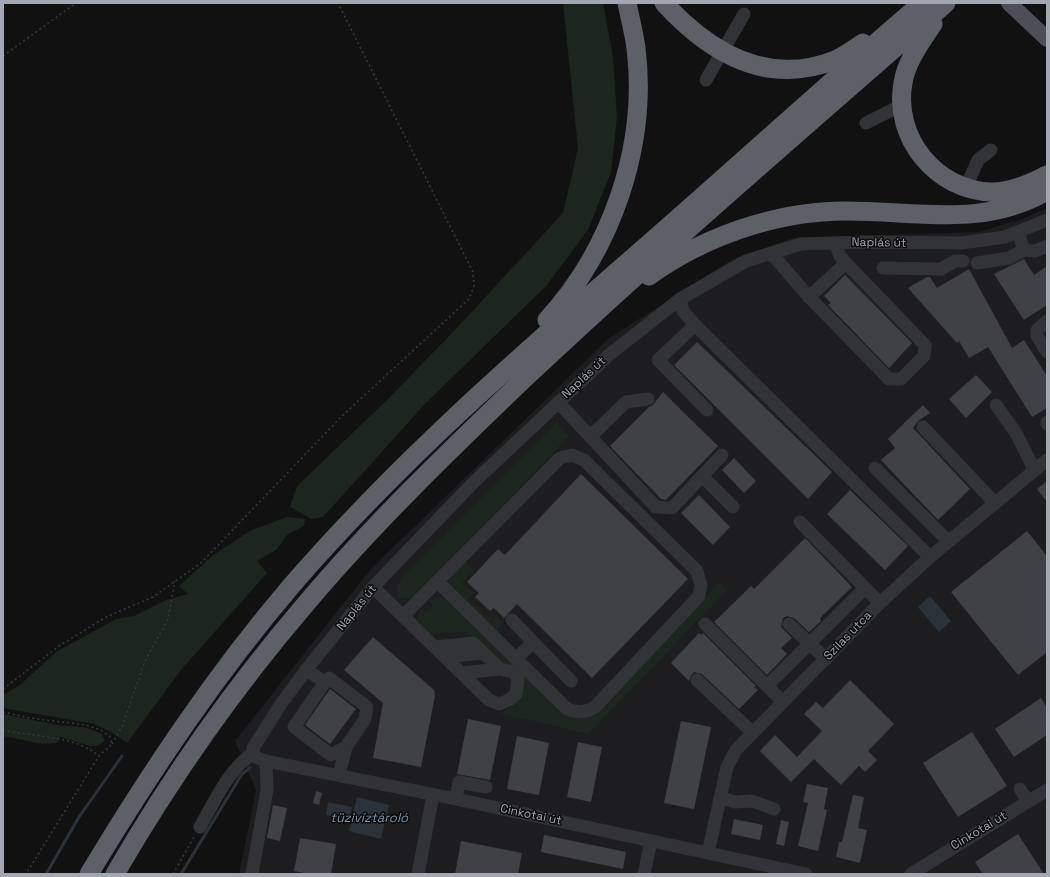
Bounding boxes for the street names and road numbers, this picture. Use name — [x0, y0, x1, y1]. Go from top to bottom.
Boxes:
street label: Naplás út — [852, 235, 906, 251]
street label: Naplás út — [559, 354, 609, 402]
street label: Naplás út — [334, 582, 380, 634]
street label: Szilas utca — [821, 609, 875, 663]
street label: Cinkotai út — [499, 801, 563, 829]
street label: Cinkotai út — [948, 809, 1010, 853]

